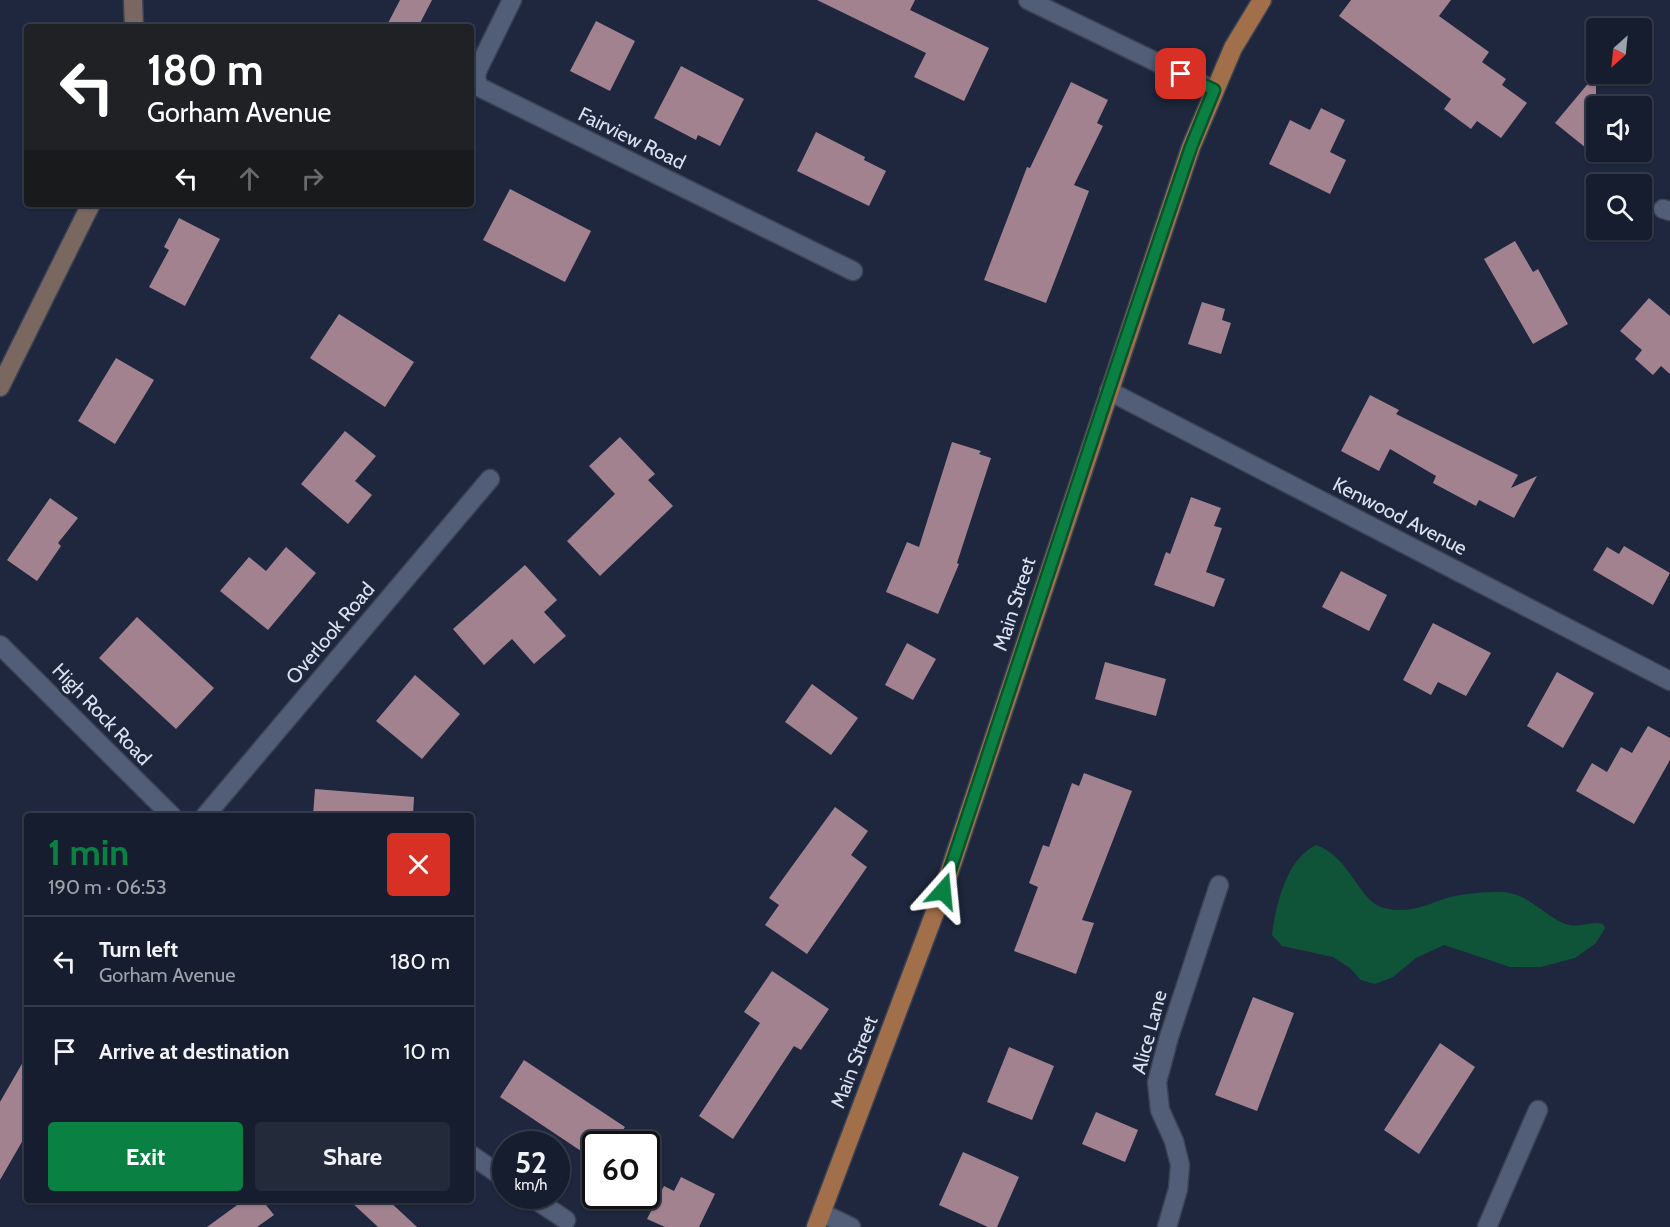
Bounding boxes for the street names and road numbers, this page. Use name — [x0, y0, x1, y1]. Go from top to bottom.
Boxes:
street label: Fairview Road — [575, 102, 689, 174]
street label: Kenwood Avenue — [1329, 472, 1471, 560]
street label: Main Street — [988, 554, 1040, 654]
street label: Overlook Road — [281, 577, 379, 689]
street label: High Rock Road — [47, 658, 157, 770]
street label: Alice Lane — [1126, 987, 1172, 1077]
street label: Main Street — [825, 1012, 883, 1112]

